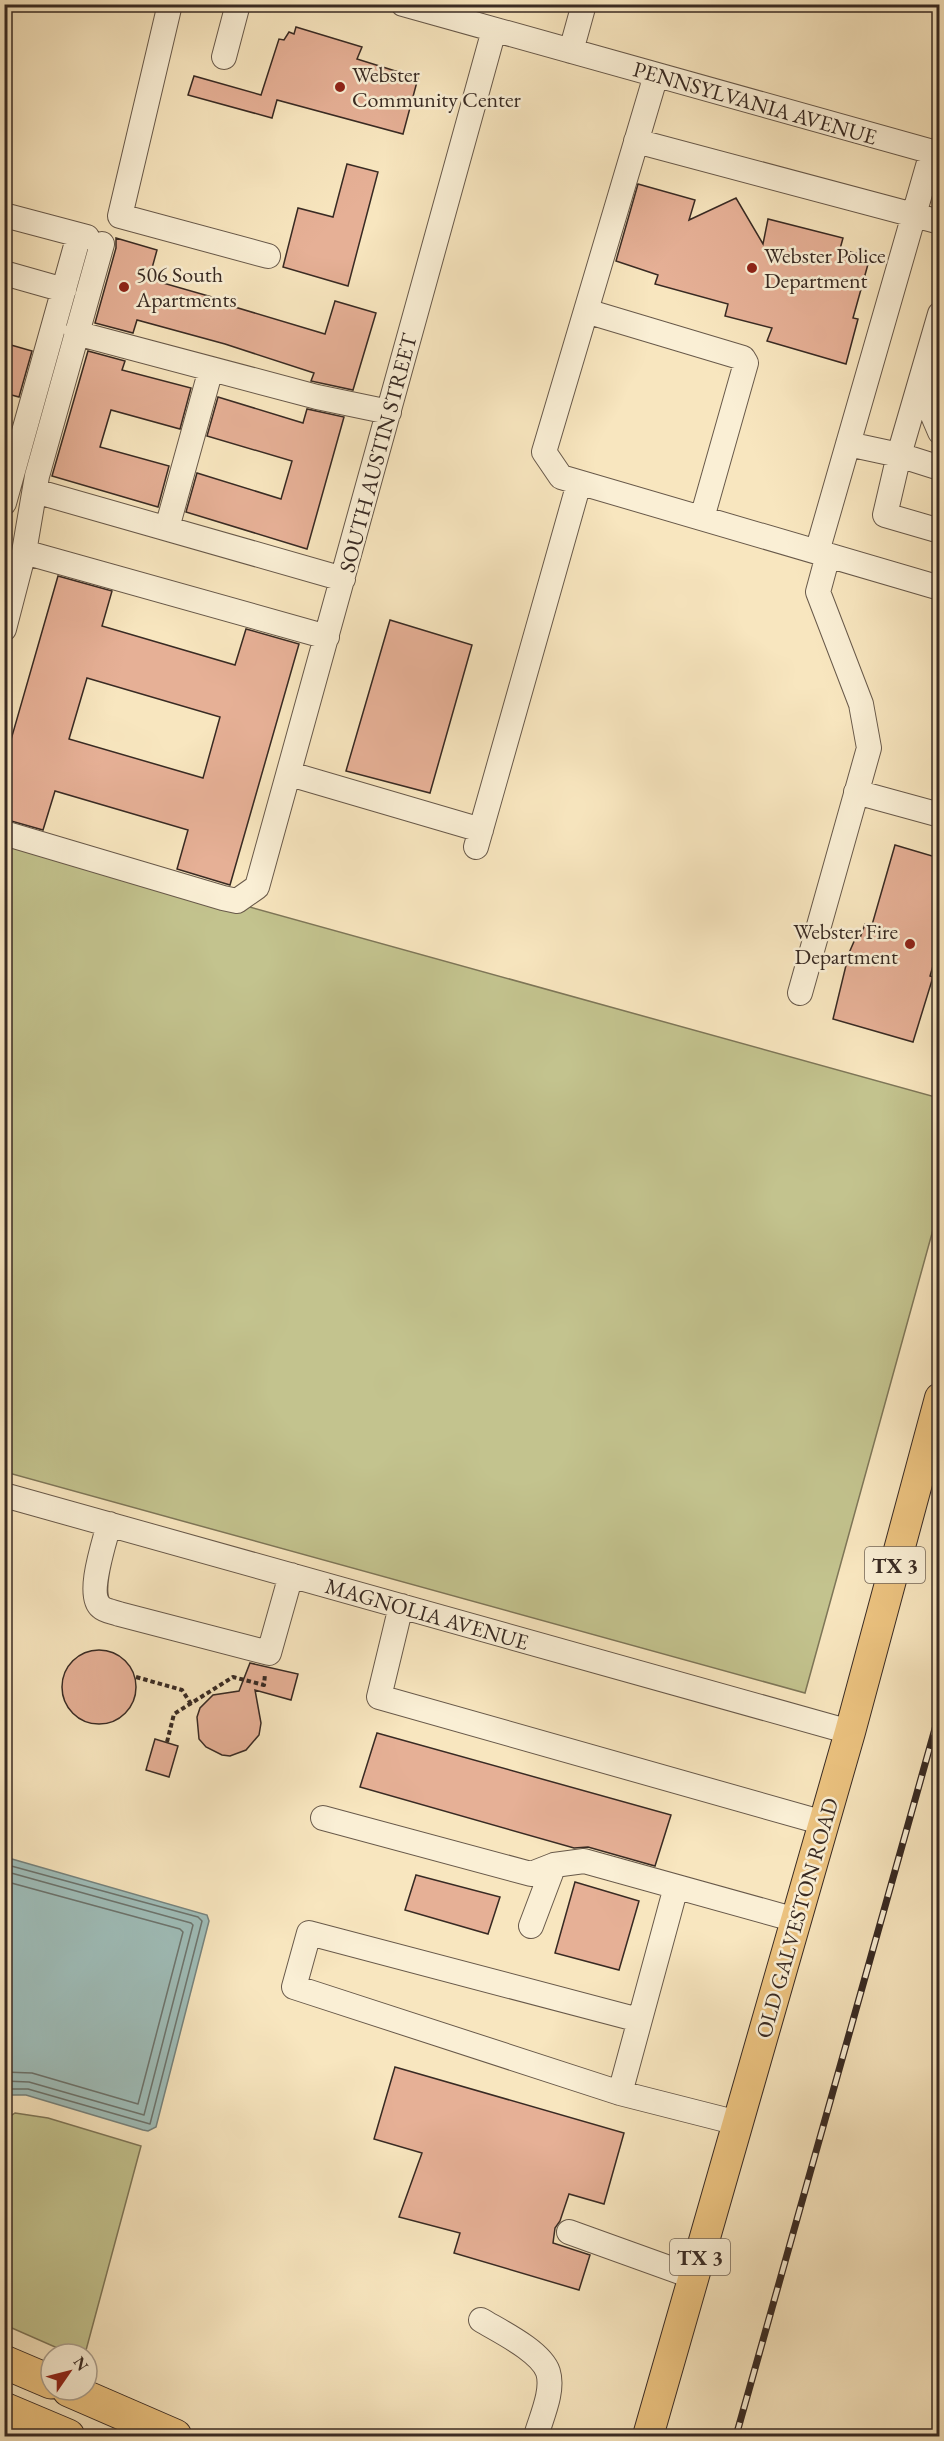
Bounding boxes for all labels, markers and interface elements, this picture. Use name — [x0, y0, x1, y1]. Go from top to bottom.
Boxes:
street label: PENNSYLVANIA AVENUE — [630, 54, 880, 152]
place label: Webster Community Center — [352, 60, 522, 114]
marker: Webster Community Center — [333, 80, 347, 94]
place label: Webster Police Department — [764, 241, 886, 295]
place label: 506 South Apartments — [135, 260, 237, 314]
marker: Webster Police Department — [745, 261, 759, 275]
marker: 506 South Apartments — [117, 280, 131, 294]
street label: SOUTH AUSTIN STREET — [332, 330, 424, 576]
place label: Webster Fire Department — [793, 917, 898, 971]
marker: Webster Fire Department — [903, 937, 917, 951]
road number: TX 3 — [865, 1547, 925, 1583]
street label: MAGNOLIA AVENUE — [322, 1571, 532, 1657]
street label: OLD GALVESTON ROAD — [749, 1794, 845, 2042]
road number: TX 3 — [670, 2239, 730, 2275]
north arrow — [39, 2342, 99, 2402]
text: N — [69, 2352, 93, 2375]

